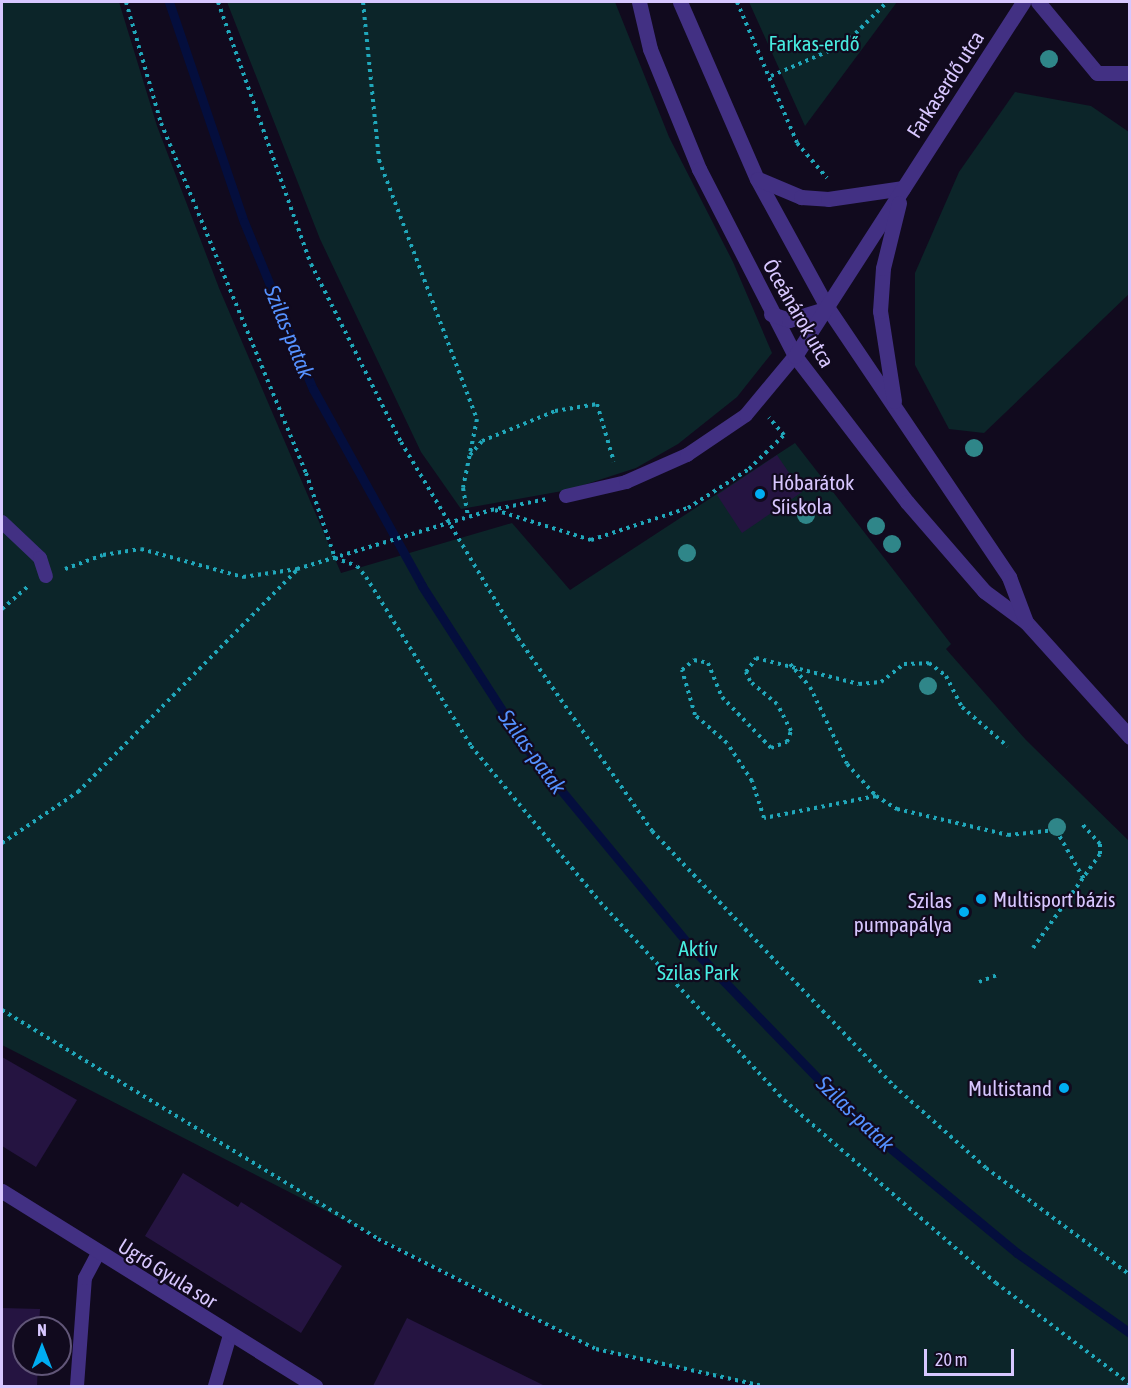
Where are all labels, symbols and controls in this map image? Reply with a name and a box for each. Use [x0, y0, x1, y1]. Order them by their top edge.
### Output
street label: Farkaserdő utca [901, 26, 989, 142]
park label: Farkas-erdő [768, 30, 860, 56]
street label: Óceánárok utca [758, 254, 840, 372]
water label: Szilas-patak [258, 282, 320, 382]
place label: Hóbarátok Síiskola [772, 469, 854, 519]
marker: Hóbarátok Síiskola [753, 487, 767, 501]
water label: Szilas-patak [493, 705, 571, 799]
place label: Multisport bázis [993, 886, 1115, 912]
place label: Szilas pumpapálya [854, 887, 952, 937]
marker: Multisport bázis [974, 892, 988, 906]
marker: Szilas pumpapálya [957, 905, 971, 919]
park label: Aktív Szilas Park [657, 935, 739, 985]
water label: Szilas-patak [811, 1071, 899, 1157]
place label: Multistand [968, 1075, 1052, 1101]
marker: Multistand [1057, 1081, 1071, 1095]
street label: Ugró Gyula sor [114, 1233, 222, 1313]
north arrow [12, 1316, 72, 1376]
text: N [37, 1321, 47, 1339]
scale bar [927, 1337, 1017, 1375]
text: 20 m [935, 1349, 967, 1370]

